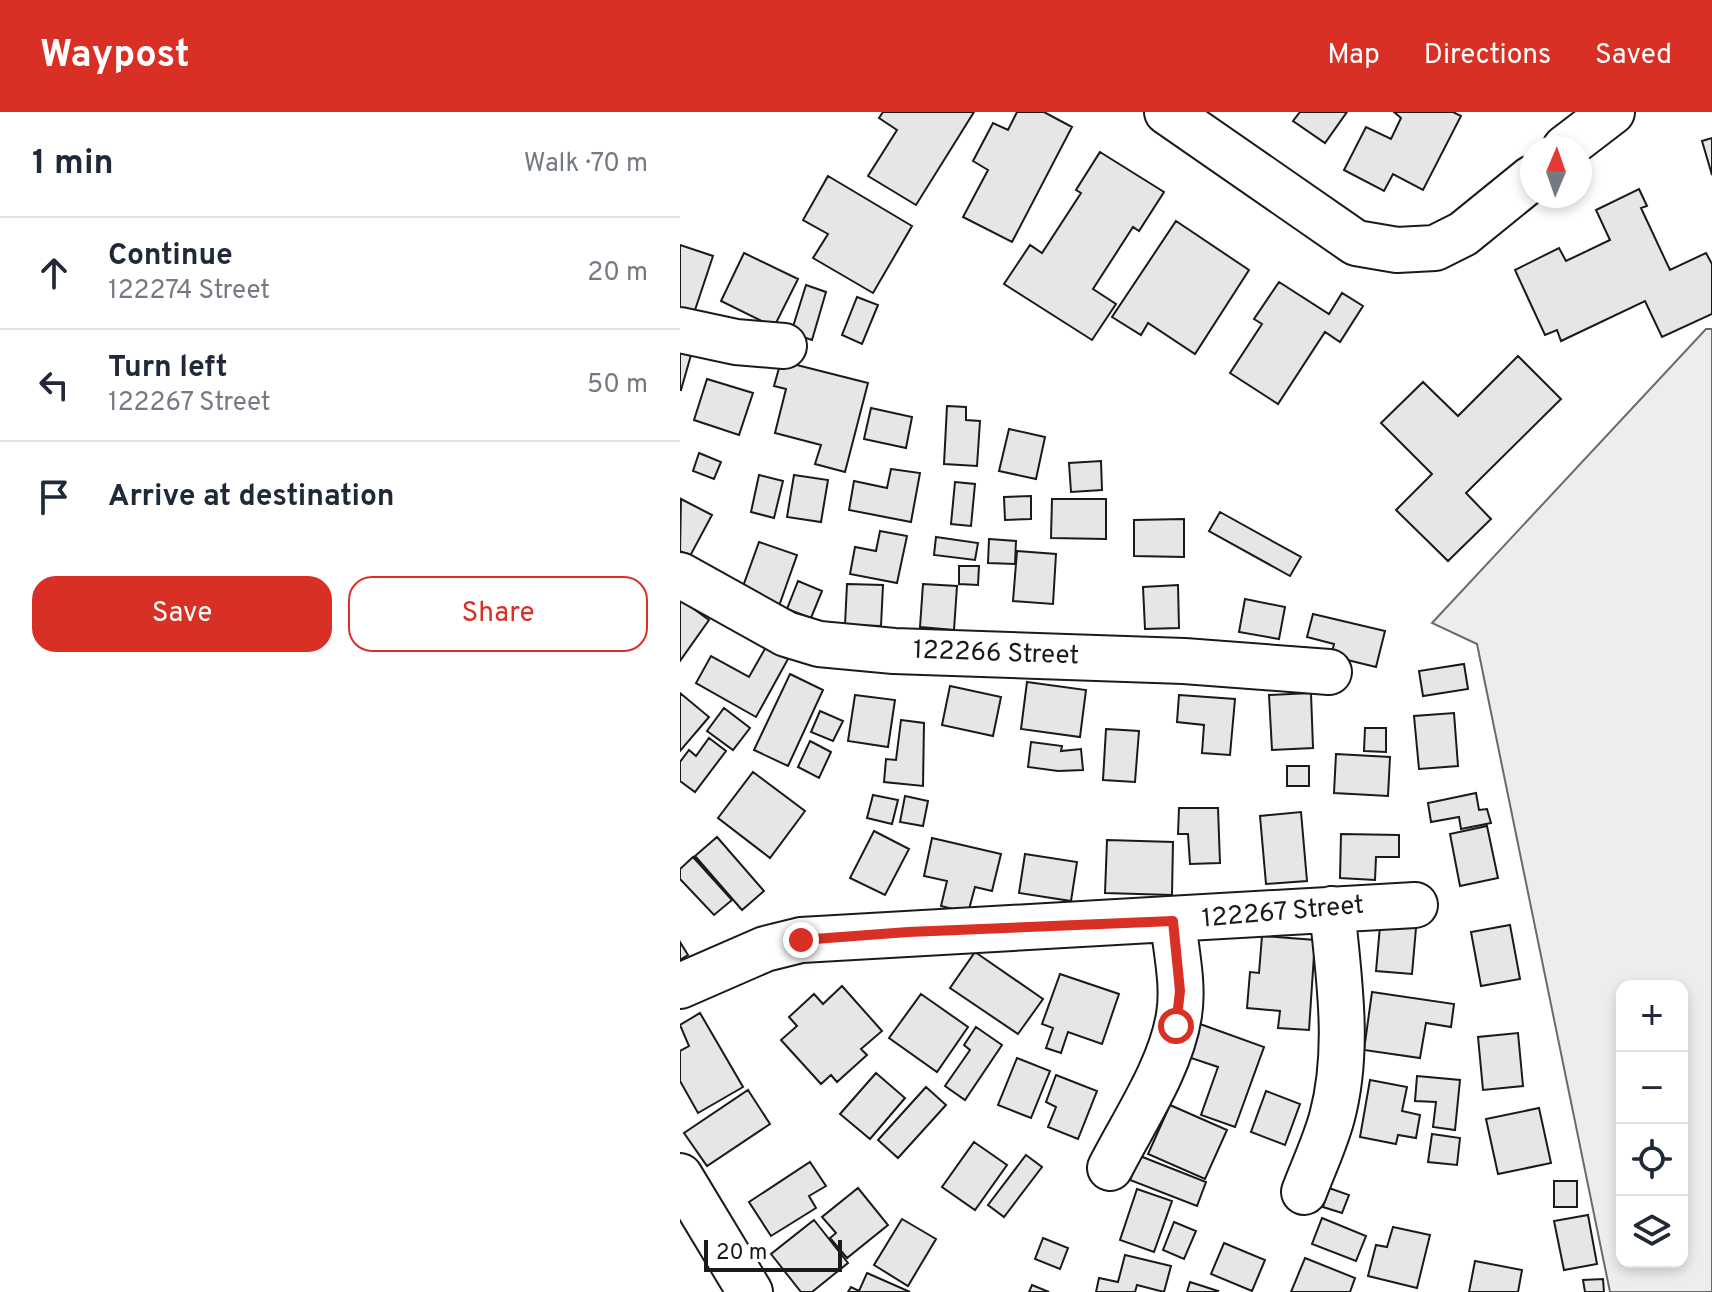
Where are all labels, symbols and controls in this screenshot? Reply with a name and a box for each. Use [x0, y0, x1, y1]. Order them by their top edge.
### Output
text: Waypost [40, 32, 190, 81]
text: Map [1327, 38, 1380, 74]
text: Directions [1424, 38, 1551, 74]
text: Saved [1595, 38, 1672, 74]
north arrow [1520, 136, 1592, 208]
text: 1 min [32, 143, 114, 186]
text: Walk · 70 m [524, 148, 648, 181]
text: Continue [108, 238, 233, 275]
icon: ahead [32, 251, 76, 295]
text: 20 m [587, 257, 648, 290]
text: 122274 Street [108, 275, 270, 308]
text: Turn left [108, 350, 228, 387]
icon: left [32, 363, 76, 407]
text: 50 m [587, 369, 648, 402]
text: 122267 Street [108, 387, 271, 420]
icon: arrive [32, 475, 76, 519]
text: Arrive at destination [108, 479, 394, 516]
button: Save [32, 576, 332, 652]
button: Share [348, 576, 648, 652]
street label: 122266 Street [912, 635, 1080, 673]
street label: 122267 Street [1201, 889, 1365, 937]
route end [783, 922, 819, 958]
map controls [1616, 980, 1688, 1268]
button: + [1616, 980, 1688, 1052]
route start [1158, 1008, 1194, 1044]
button: − [1616, 1052, 1688, 1124]
button: locate [1616, 1124, 1688, 1196]
button: layers [1616, 1196, 1688, 1268]
scale bar [704, 1236, 842, 1272]
text: 20 m [716, 1240, 767, 1267]

